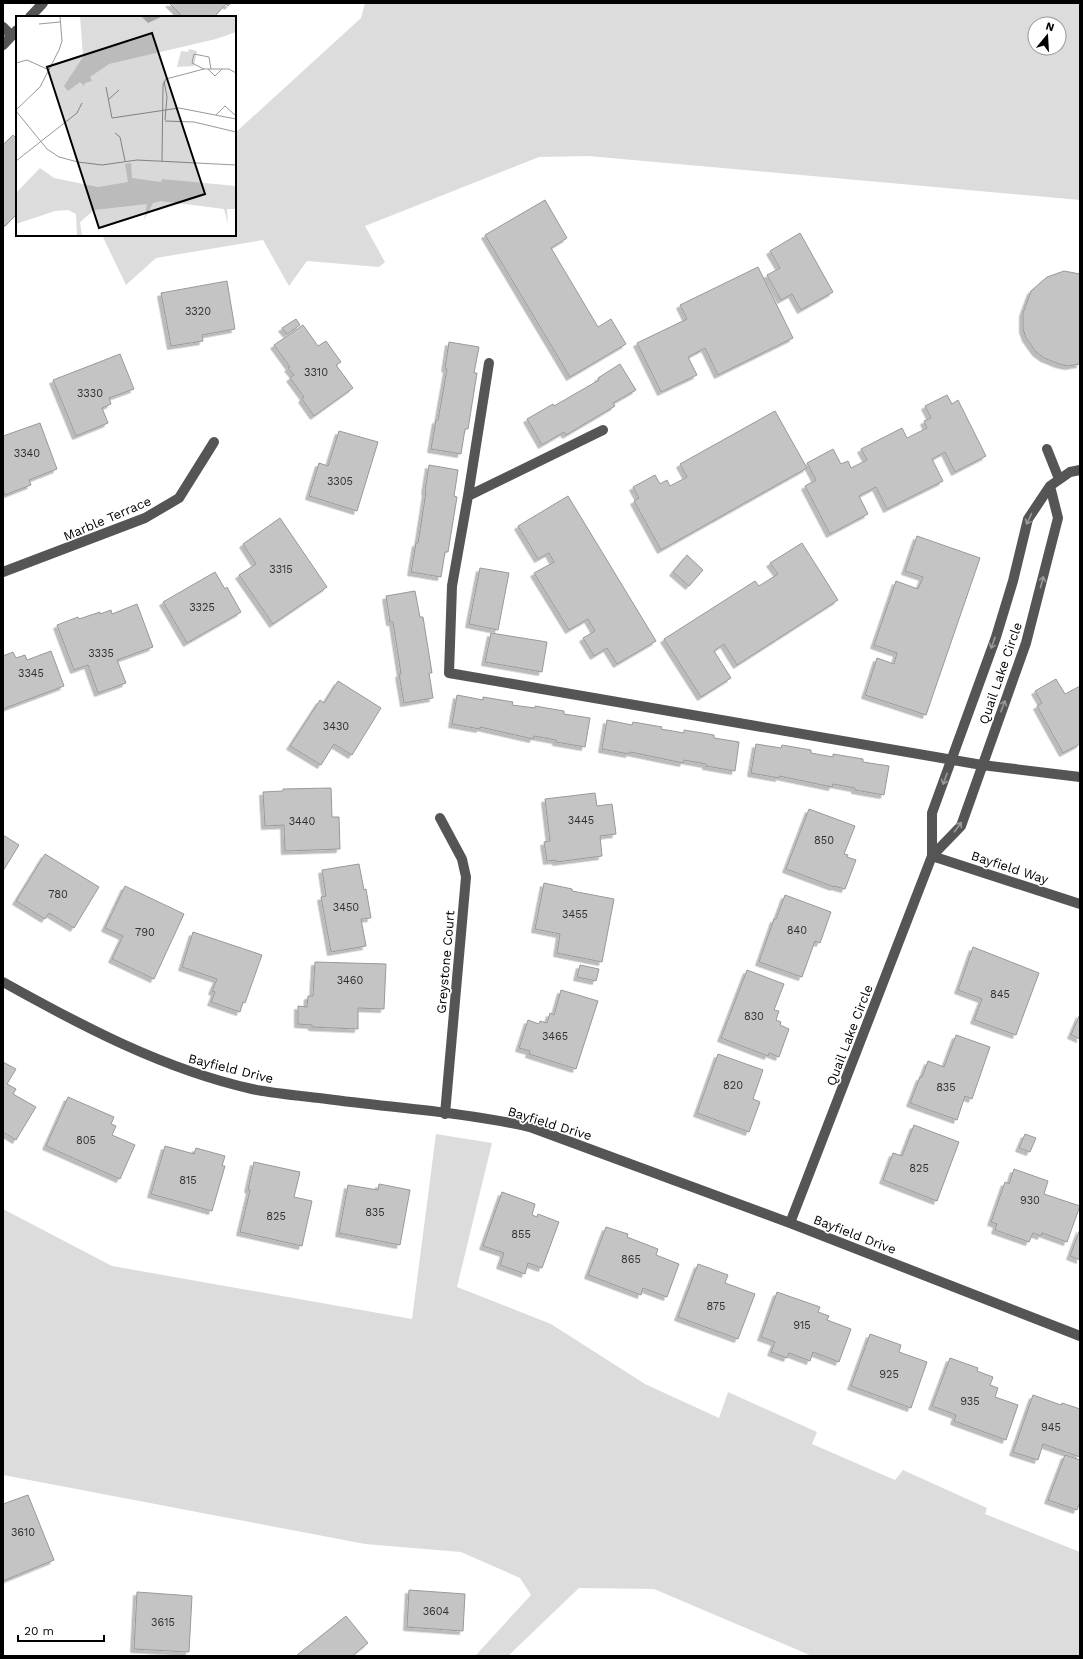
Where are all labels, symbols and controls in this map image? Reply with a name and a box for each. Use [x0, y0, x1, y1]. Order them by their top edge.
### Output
inset map [16, 16, 236, 236]
north arrow [1027, 16, 1067, 56]
text: N [1044, 20, 1056, 34]
house number: 3320 [185, 305, 211, 318]
house number: 3310 [304, 366, 328, 379]
house number: 3330 [77, 387, 103, 400]
house number: 3340 [14, 447, 40, 460]
house number: 3305 [327, 475, 353, 488]
street label: Marble Terrace [61, 493, 153, 544]
one-way arrow [1025, 513, 1032, 525]
house number: 3315 [269, 563, 293, 576]
one-way arrow [1038, 576, 1046, 589]
house number: 3325 [189, 601, 215, 614]
street label: Quail Lake Circle [976, 620, 1025, 726]
one-way arrow [989, 637, 997, 649]
house number: 3335 [88, 647, 114, 660]
house number: 3345 [18, 667, 44, 680]
one-way arrow [1000, 700, 1008, 712]
house number: 3430 [323, 720, 349, 733]
one-way arrow [940, 773, 948, 785]
house number: 3445 [568, 814, 594, 827]
house number: 3440 [289, 815, 316, 828]
one-way arrow [954, 822, 962, 833]
house number: 850 [814, 834, 834, 847]
street label: Bayfield Way [969, 848, 1051, 887]
house number: 780 [48, 888, 68, 901]
house number: 3450 [333, 901, 359, 914]
house number: 3455 [562, 908, 588, 921]
street label: Greystone Court [434, 909, 458, 1014]
house number: 840 [787, 924, 807, 937]
house number: 790 [135, 926, 155, 939]
house number: 3460 [337, 974, 363, 987]
street label: Quail Lake Circle [823, 983, 876, 1088]
house number: 845 [990, 988, 1010, 1001]
house number: 830 [744, 1010, 764, 1023]
house number: 3465 [542, 1030, 568, 1043]
street label: Bayfield Drive [187, 1051, 275, 1086]
house number: 820 [723, 1079, 743, 1092]
house number: 835 [936, 1081, 956, 1094]
street label: Bayfield Drive [506, 1104, 594, 1143]
house number: 805 [76, 1134, 96, 1147]
house number: 825 [909, 1162, 929, 1175]
house number: 815 [179, 1174, 197, 1187]
house number: 930 [1020, 1194, 1040, 1207]
house number: 835 [365, 1206, 385, 1219]
house number: 825 [266, 1210, 286, 1223]
street label: Bayfield Drive [811, 1212, 898, 1257]
house number: 855 [511, 1228, 531, 1241]
house number: 865 [621, 1253, 641, 1266]
house number: 875 [707, 1300, 725, 1313]
house number: 915 [793, 1319, 811, 1332]
house number: 925 [879, 1368, 899, 1381]
house number: 935 [960, 1395, 980, 1408]
house number: 945 [1041, 1421, 1061, 1434]
house number: 3610 [11, 1526, 35, 1539]
house number: 3604 [423, 1605, 450, 1618]
house number: 3615 [151, 1616, 175, 1629]
scale bar [18, 1617, 104, 1643]
text: 20 m [24, 1624, 54, 1638]

